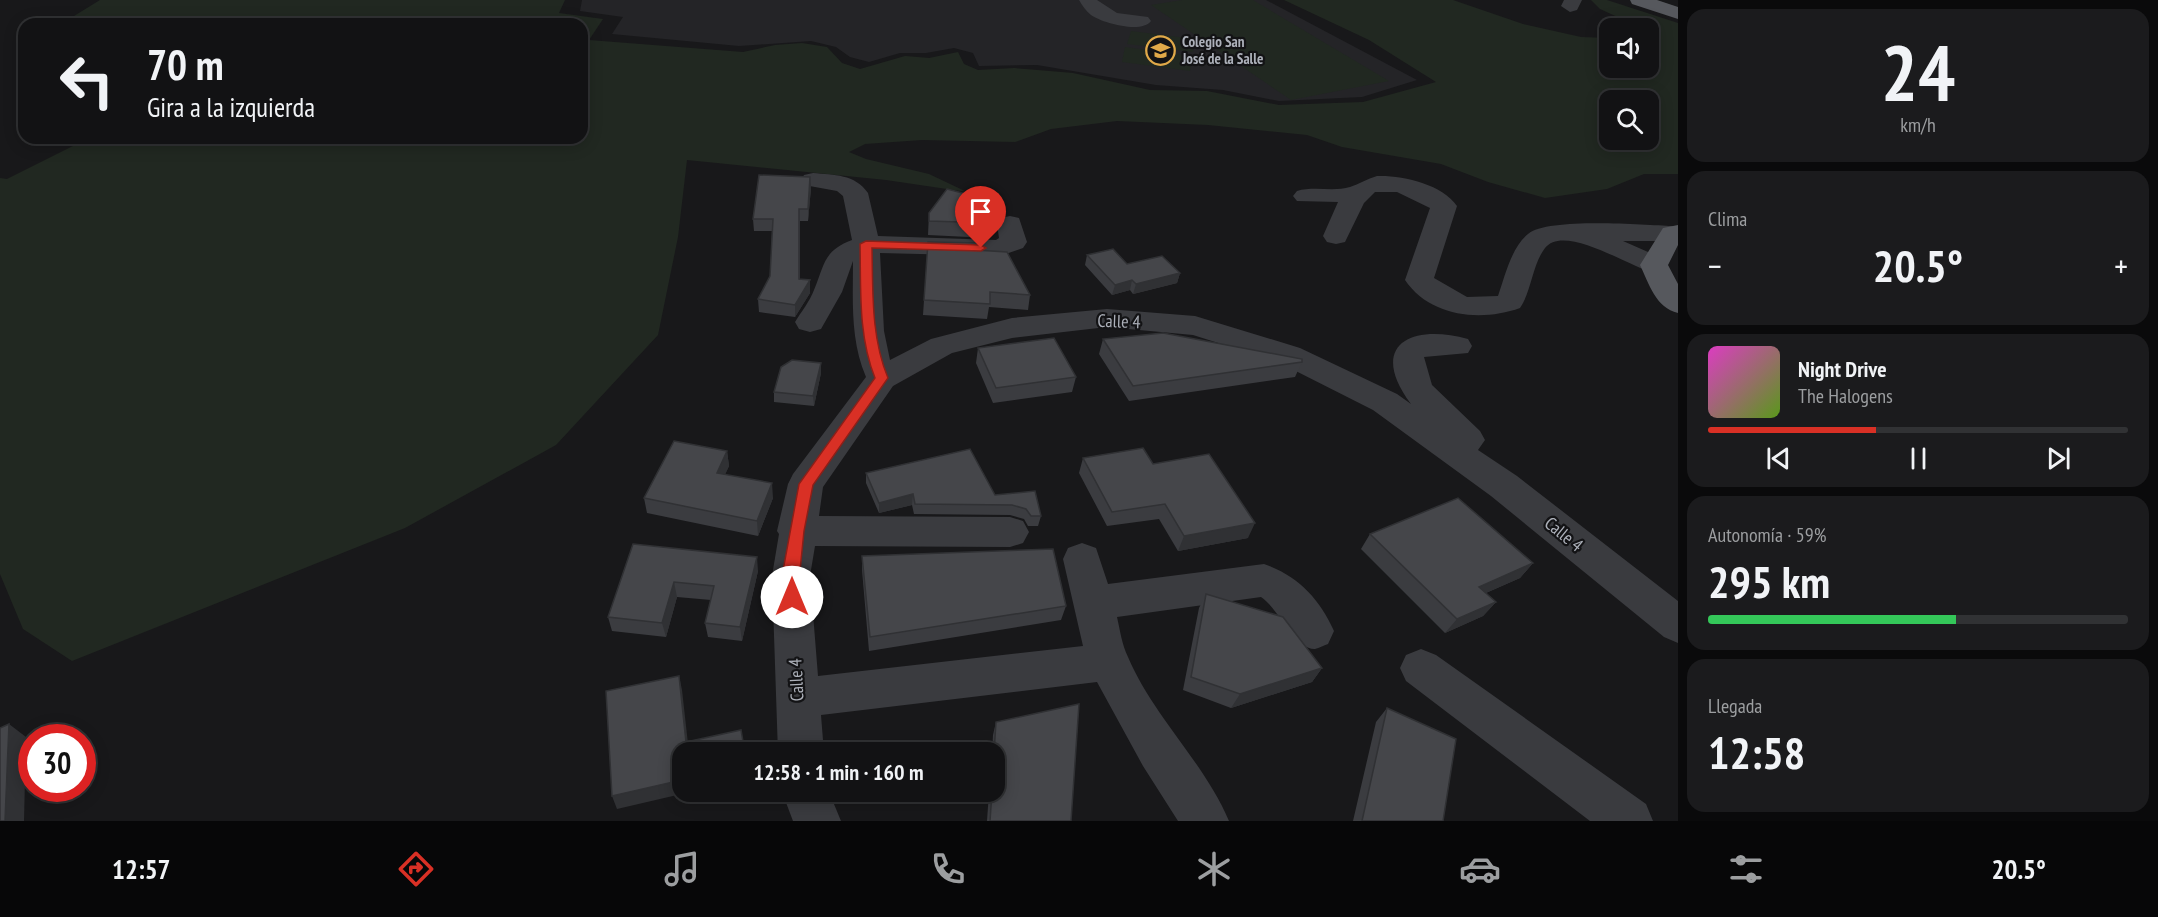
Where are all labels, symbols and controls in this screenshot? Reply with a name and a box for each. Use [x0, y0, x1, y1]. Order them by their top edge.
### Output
map controls [1599, 18, 1659, 150]
button: sound [1599, 18, 1659, 78]
text: 24 [1881, 22, 1955, 123]
place label: Colegio San José de la Salle [1181, 32, 1263, 68]
school or university icon: Colegio San José de la Salle [1145, 34, 1177, 66]
text: 70 m [147, 37, 224, 92]
icon: left [48, 42, 126, 120]
text: Gira a la izquierda [147, 90, 315, 124]
button: search [1599, 90, 1659, 150]
text: km/h [1900, 112, 1936, 138]
pin [955, 186, 1006, 248]
icon: arrive [964, 195, 997, 228]
text: Clima [1708, 206, 1747, 232]
text: 20.5° [1873, 236, 1963, 294]
text: − [1708, 244, 1722, 287]
text: + [2114, 244, 2128, 287]
street label: Calle 4 [1097, 309, 1141, 333]
text: Night Drive [1798, 355, 1887, 383]
text: The Halogens [1798, 383, 1893, 409]
icon: previous [1762, 442, 1795, 475]
icon: pause [1902, 442, 1935, 475]
icon: next [2042, 442, 2075, 475]
street label: Calle 4 [1540, 512, 1588, 556]
text: Autonomía · 59% [1708, 522, 1826, 548]
text: 295 km [1708, 552, 1830, 610]
position arrow [760, 565, 824, 629]
street label: Calle 4 [783, 658, 809, 702]
text: Llegada [1708, 693, 1762, 719]
text: 12:58 [1708, 723, 1805, 781]
speed limit sign: 30 [18, 724, 96, 802]
text: 12:58 · 1 min · 160 m [753, 758, 924, 786]
icon: directions [395, 848, 437, 890]
icon: music [661, 848, 703, 890]
icon: phone [927, 848, 969, 890]
icon: climate [1193, 848, 1235, 890]
icon: car [1459, 848, 1501, 890]
icon: filters [1725, 848, 1767, 890]
text: 12:57 [112, 852, 170, 886]
text: 20.5° [1992, 852, 2046, 886]

